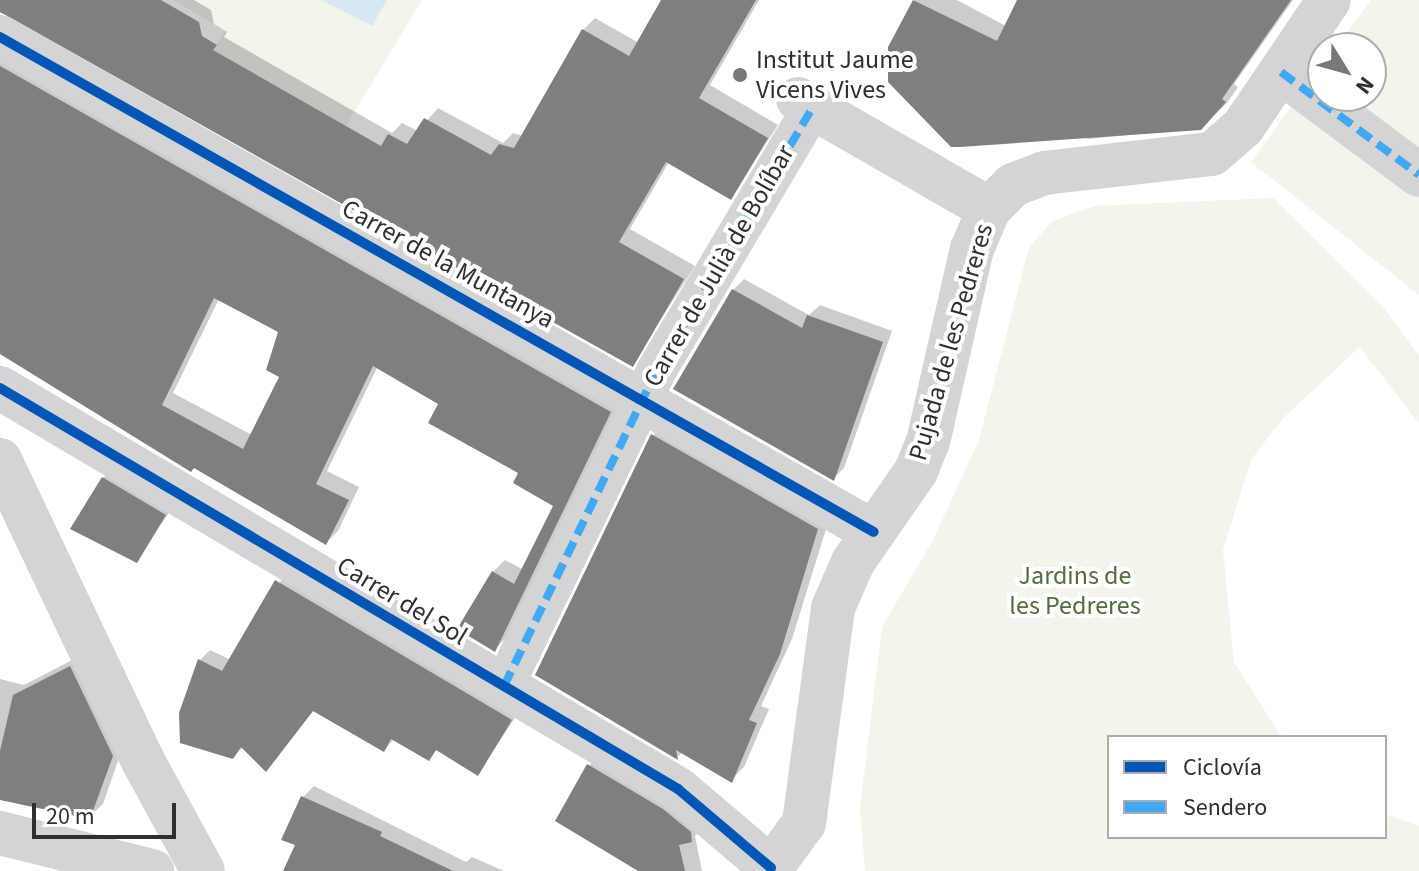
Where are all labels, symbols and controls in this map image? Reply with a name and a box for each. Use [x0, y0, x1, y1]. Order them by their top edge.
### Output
north arrow [1307, 32, 1387, 112]
place label: Institut Jaume Vicens Vives [756, 44, 914, 106]
marker: Institut Jaume Vicens Vives [731, 66, 749, 84]
text: N [1347, 70, 1382, 101]
street label: Carrer de Julià de Bolíbar [637, 139, 801, 393]
street label: Carrer de la Muntanya [336, 193, 560, 335]
street label: Pujada de les Pedreres [902, 220, 1000, 464]
street label: Carrer del Sol [331, 550, 473, 652]
park label: Jardins de les Pedreres [1009, 560, 1141, 622]
legend [1107, 735, 1387, 839]
text: Ciclovía [1183, 750, 1262, 785]
scale bar [36, 787, 180, 837]
text: Sendero [1183, 790, 1267, 825]
text: 20 m [46, 799, 95, 834]

